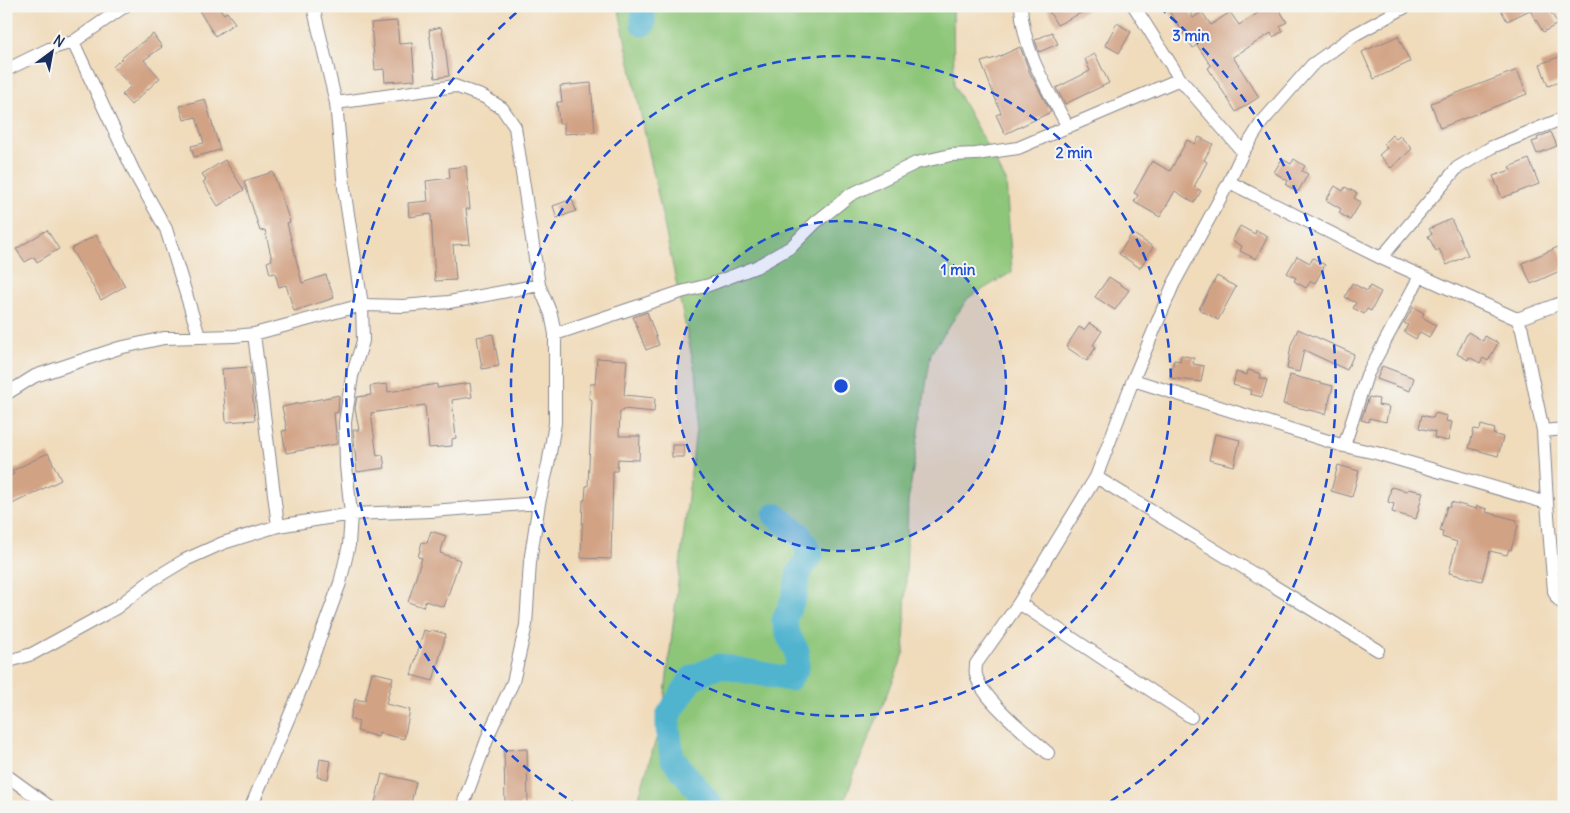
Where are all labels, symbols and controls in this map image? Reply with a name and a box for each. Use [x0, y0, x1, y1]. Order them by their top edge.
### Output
text: 3 min [1172, 26, 1210, 45]
north arrow [28, 28, 78, 78]
text: N [50, 31, 68, 51]
text: 2 min [1056, 143, 1093, 162]
text: 1 min [941, 260, 976, 279]
centre of rings [832, 377, 850, 395]

